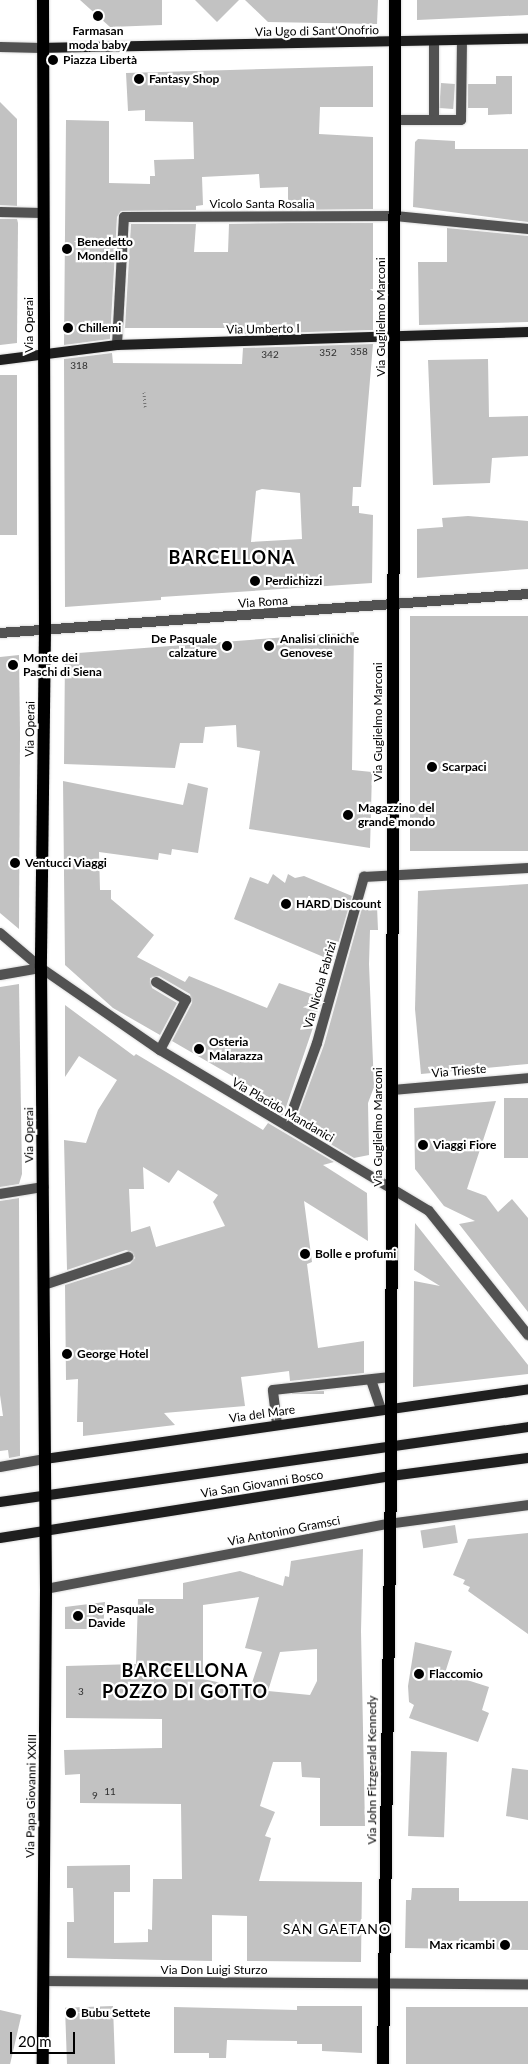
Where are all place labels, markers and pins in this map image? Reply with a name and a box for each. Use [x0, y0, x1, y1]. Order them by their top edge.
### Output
marker: Farmasan moda baby [92, 10, 104, 22]
place label: Farmasan moda baby [69, 24, 127, 52]
place label: Piazza Libertà [63, 53, 137, 67]
marker: Piazza Libertà [47, 54, 59, 66]
place label: Fantasy Shop [149, 72, 220, 86]
marker: Fantasy Shop [133, 73, 145, 85]
place label: Benedetto Mondello [77, 235, 133, 263]
marker: Benedetto Mondello [61, 243, 73, 255]
place label: Chillemi [78, 321, 121, 335]
marker: Chillemi [62, 322, 74, 334]
place label: Perdichizzi [265, 574, 322, 588]
marker: Perdichizzi [249, 575, 261, 587]
place label: De Pasquale calzature [151, 632, 217, 660]
place label: Analisi cliniche Genovese [280, 632, 359, 660]
marker: Analisi cliniche Genovese [262, 639, 276, 653]
marker: De Pasquale calzature [221, 640, 233, 652]
place label: Monte dei Paschi di Siena [23, 651, 102, 679]
marker: Monte dei Paschi di Siena [7, 659, 19, 671]
place label: Scarpaci [442, 760, 487, 774]
marker: Scarpaci [426, 761, 438, 773]
place label: Magazzino del grande mondo [358, 801, 435, 829]
marker: Magazzino del grande mondo [342, 809, 354, 821]
place label: Ventucci Viaggi [25, 856, 107, 870]
marker: Ventucci Viaggi [9, 857, 21, 869]
place label: HARD Discount [296, 897, 381, 911]
marker: HARD Discount [280, 898, 292, 910]
place label: Osteria Malarazza [209, 1035, 263, 1063]
marker: Osteria Malarazza [193, 1043, 205, 1055]
place label: Viaggi Fiore [433, 1138, 497, 1152]
marker: Viaggi Fiore [417, 1139, 429, 1151]
place label: Bolle e profumi [315, 1247, 396, 1261]
marker: Bolle e profumi [299, 1248, 311, 1260]
place label: George Hotel [77, 1347, 149, 1361]
marker: George Hotel [61, 1348, 73, 1360]
place label: De Pasquale Davide [88, 1602, 154, 1630]
marker: De Pasquale Davide [72, 1610, 84, 1622]
place label: Flaccomio [429, 1667, 483, 1681]
marker: Flaccomio [413, 1668, 425, 1680]
place label: Max ricambi [429, 1938, 495, 1952]
marker: Max ricambi [499, 1939, 511, 1951]
place label: Bubu Settete [81, 2006, 151, 2020]
marker: Bubu Settete [65, 2007, 77, 2019]

